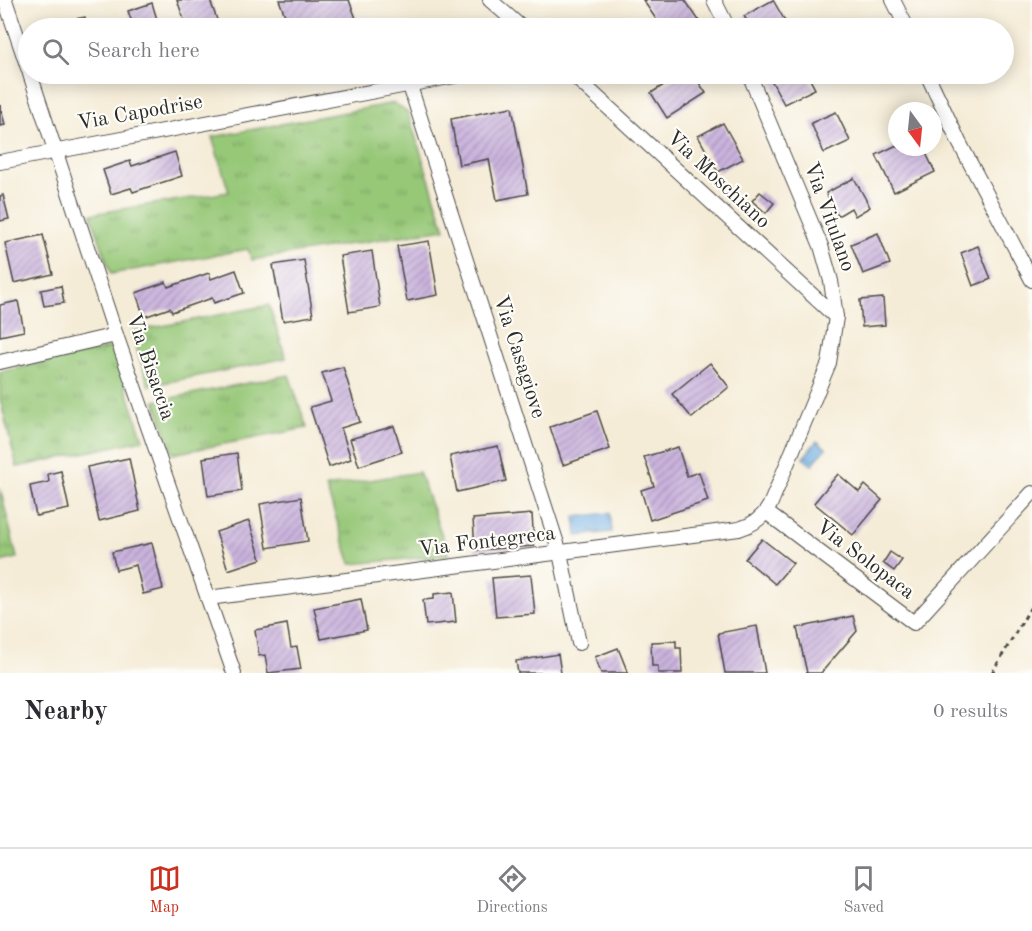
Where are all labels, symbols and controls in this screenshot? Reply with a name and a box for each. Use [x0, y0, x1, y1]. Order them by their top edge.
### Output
search box [18, 18, 1014, 84]
icon: search [39, 35, 72, 68]
text: Search here [87, 40, 200, 62]
street label: Via Capodrise [76, 92, 204, 134]
north arrow [888, 102, 942, 156]
street label: Via Moschiano [662, 127, 774, 233]
street label: Via Vitulano [800, 160, 858, 274]
street label: Via Casagiove [489, 293, 549, 421]
street label: Via Bisaccia [122, 311, 178, 423]
street label: Via Solopaca [812, 516, 918, 604]
street label: Via Fontegreca [417, 523, 557, 561]
text: Nearby [24, 699, 108, 725]
text: 0 results [933, 702, 1008, 722]
tab: Map [148, 862, 181, 918]
tab: Directions [477, 862, 548, 918]
tab: Saved [843, 862, 884, 918]

